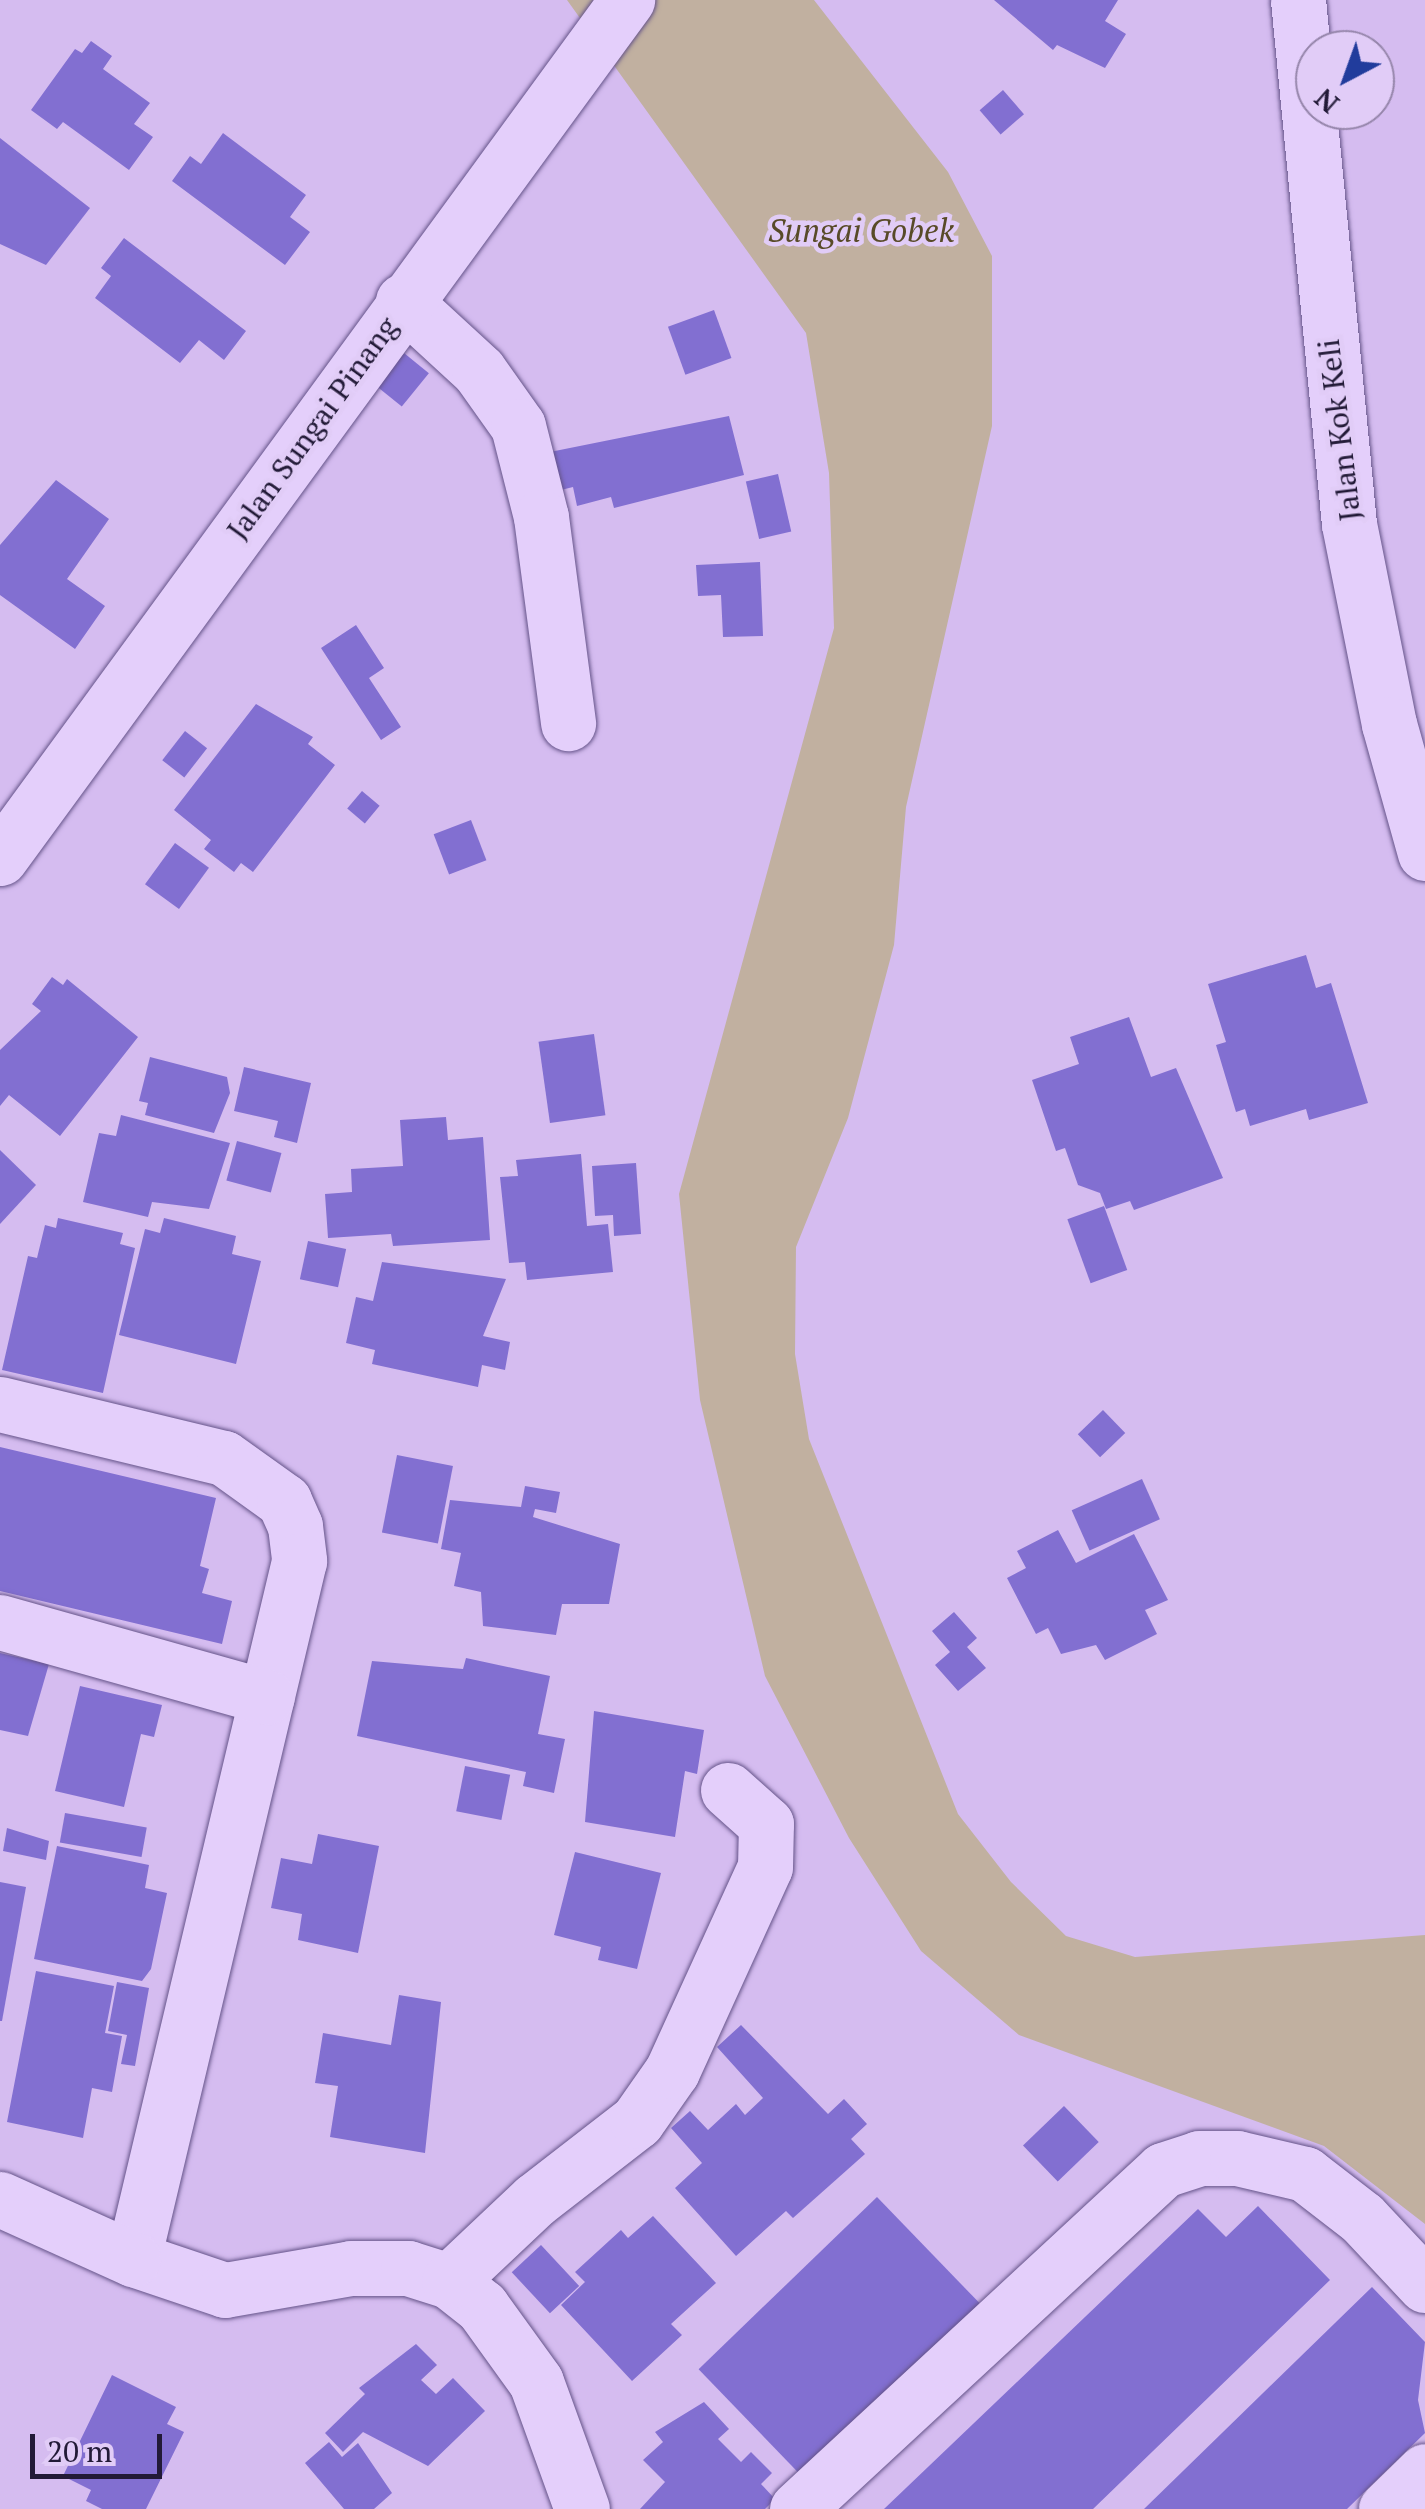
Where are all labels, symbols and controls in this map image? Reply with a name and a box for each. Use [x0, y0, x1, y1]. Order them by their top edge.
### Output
north arrow [1295, 30, 1395, 130]
text: N [1306, 81, 1346, 122]
water label: Sungai Gobek [768, 211, 954, 249]
street label: Jalan Sungai Pinang [219, 310, 405, 546]
street label: Jalan Kok Keli [1310, 337, 1368, 523]
scale bar [35, 2414, 168, 2476]
text: 20 m [47, 2431, 112, 2471]

